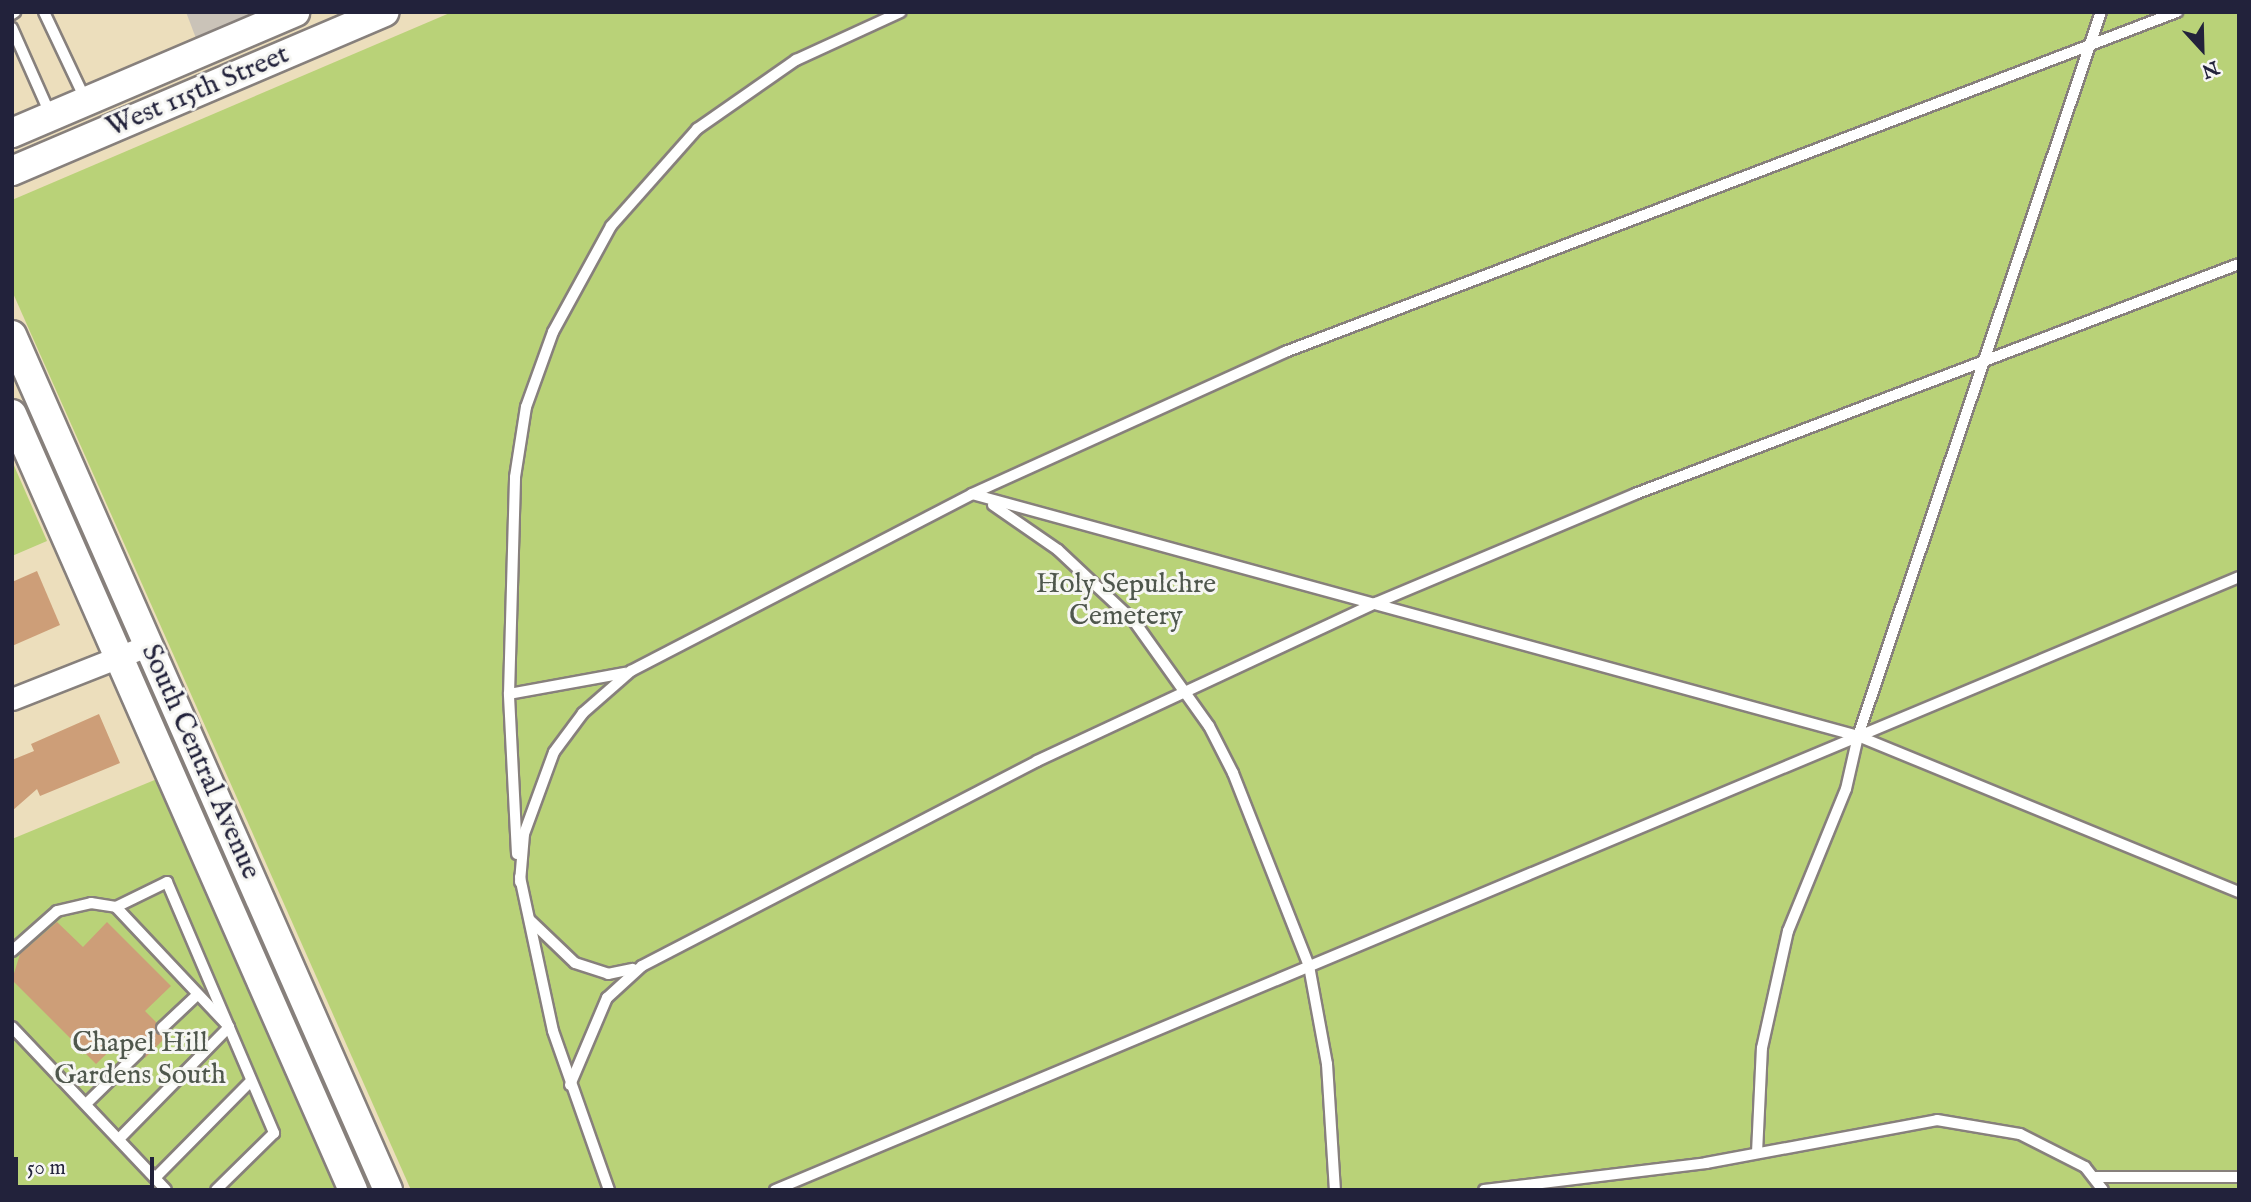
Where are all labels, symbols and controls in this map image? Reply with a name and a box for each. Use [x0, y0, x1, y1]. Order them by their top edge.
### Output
north arrow [2167, 14, 2237, 84]
street label: West 115th Street [102, 38, 294, 146]
text: N [2198, 54, 2222, 83]
park label: Holy Sepulchre Cemetery [1036, 568, 1216, 634]
street label: South Central Avenue [133, 639, 267, 885]
park label: Chapel Hill Gardens South [54, 1027, 226, 1093]
scale bar [18, 1142, 158, 1186]
text: 50 m [27, 1155, 66, 1182]

